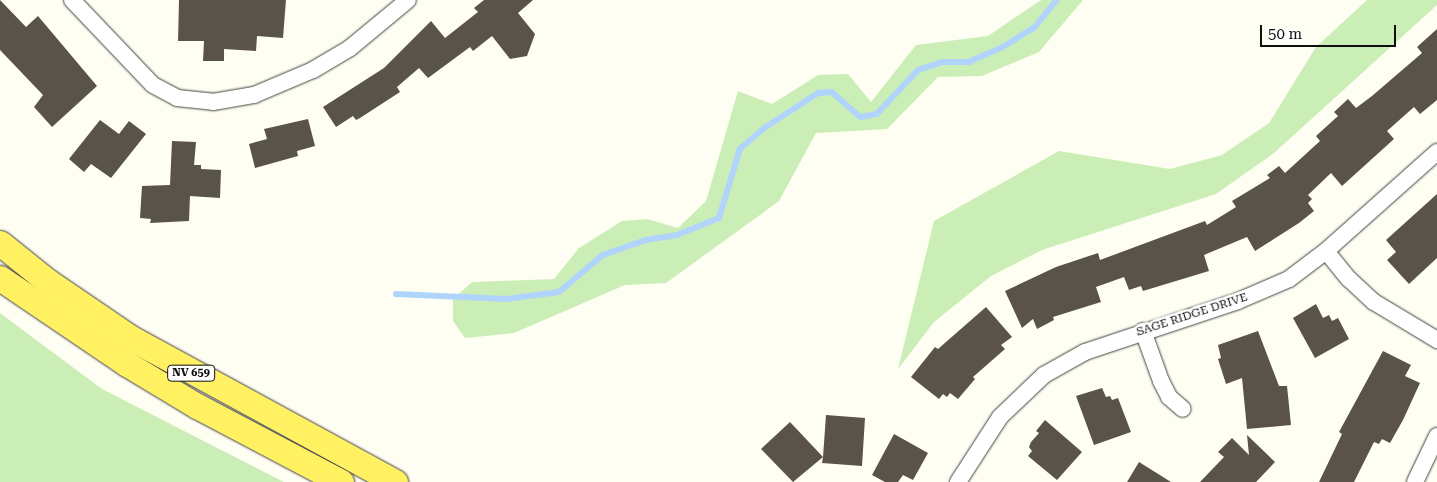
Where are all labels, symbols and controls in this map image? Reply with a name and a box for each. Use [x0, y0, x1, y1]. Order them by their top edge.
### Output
scale bar [1262, 15, 1398, 47]
text: 50 m [1268, 25, 1302, 43]
street label: SAGE RIDGE DRIVE [1135, 290, 1249, 340]
road number: NV 659 [166, 364, 216, 382]

